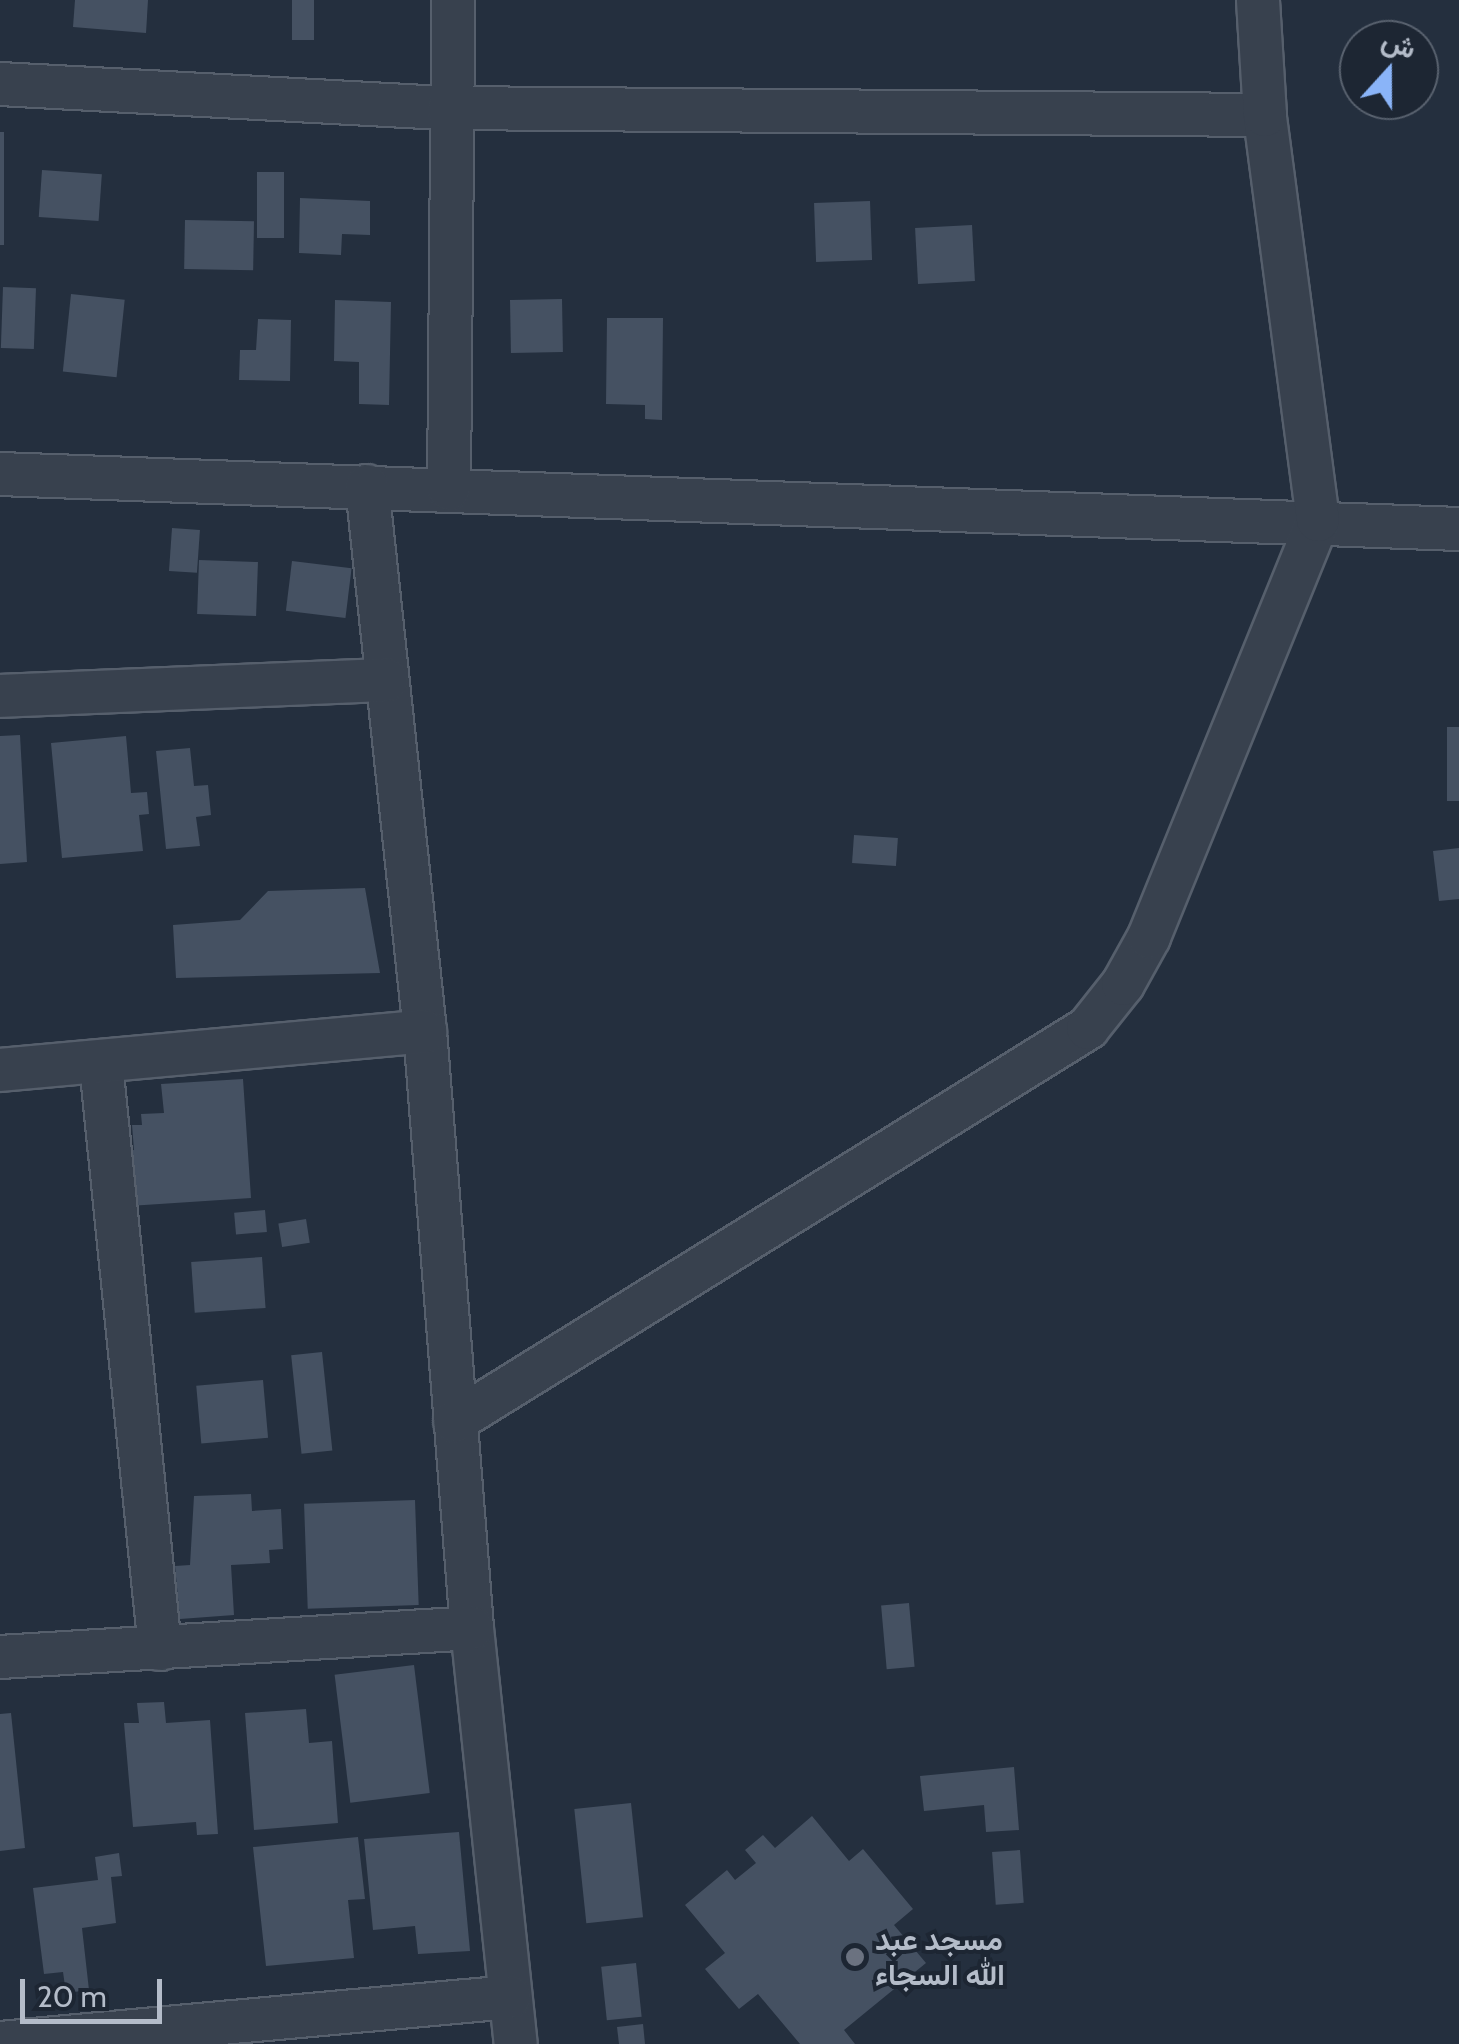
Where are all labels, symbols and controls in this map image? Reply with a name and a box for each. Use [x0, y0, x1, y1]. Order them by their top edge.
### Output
north arrow [1339, 20, 1439, 120]
text: ش [1377, 22, 1421, 66]
place label: مسجد عبد الله السجاء [875, 1922, 1005, 1992]
marker: مسجد عبد الله السجاء [844, 1946, 866, 1968]
scale bar [25, 1959, 168, 2021]
text: 20 m [37, 1978, 107, 2015]

